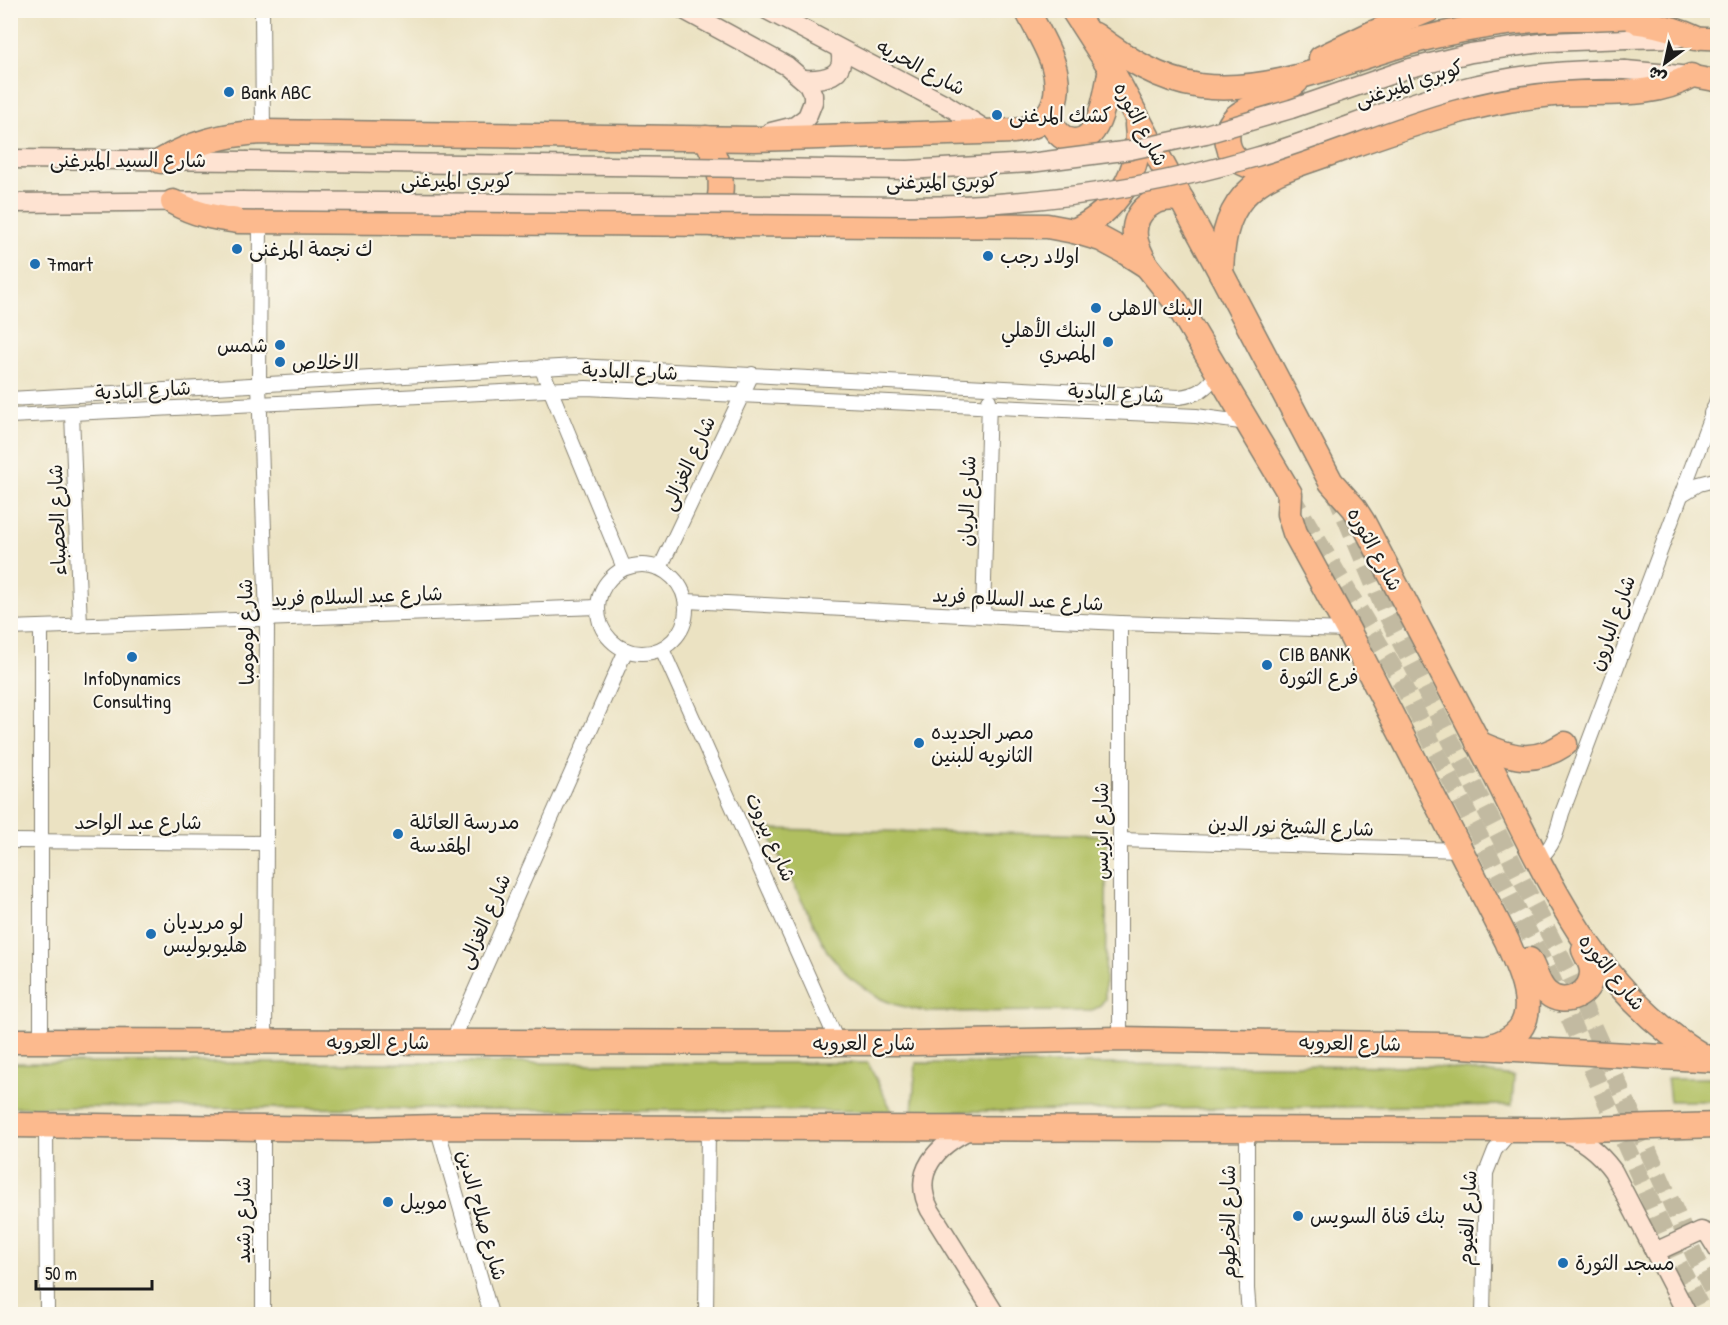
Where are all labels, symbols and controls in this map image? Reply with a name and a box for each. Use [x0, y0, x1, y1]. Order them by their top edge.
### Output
street label: شارع الحريه [872, 32, 970, 102]
north arrow [1635, 33, 1695, 93]
street label: كوبري الميرغنى [1351, 52, 1467, 115]
text: ش [1643, 62, 1670, 90]
street label: شارع الثوره [1107, 77, 1175, 171]
place label: Bank ABC [241, 78, 312, 105]
marker: Bank ABC [222, 85, 236, 99]
place label: كشك المرغنى [1009, 101, 1112, 128]
marker: كشك المرغنى [990, 108, 1004, 122]
street label: شارع السيد الميرغنى [50, 146, 206, 174]
street label: كوبري الميرغنى [401, 166, 513, 195]
street label: كوبري الميرغنى [886, 166, 999, 197]
place label: ك نجمة المرغنى [249, 235, 373, 262]
marker: ك نجمة المرغنى [230, 242, 244, 256]
place label: اولاد رجب [1000, 242, 1080, 269]
marker: اولاد رجب [981, 249, 995, 263]
place label: 7mart [47, 250, 94, 277]
marker: 7mart [28, 257, 42, 271]
place label: البنك الاهلى [1108, 294, 1203, 321]
marker: البنك الاهلى [1089, 301, 1103, 315]
place label: البنك الأهلي المصري [1001, 316, 1096, 368]
place label: شمس [217, 331, 268, 358]
marker: البنك الأهلي المصري [1101, 335, 1115, 349]
marker: شمس [273, 338, 287, 352]
place label: الاخلاص [292, 348, 359, 375]
marker: الاخلاص [273, 355, 287, 369]
street label: شارع البادية [582, 355, 678, 387]
street label: شارع البادية [94, 374, 192, 406]
street label: شارع البادية [1067, 377, 1165, 409]
street label: شارع الغزالى [654, 411, 722, 515]
street label: شارع الريان [951, 455, 983, 547]
street label: شارع الحصباء [41, 464, 73, 576]
street label: شارع الثوره [1341, 502, 1409, 596]
street label: شارع البارون [1582, 571, 1642, 675]
street label: شارع لومومبا [231, 578, 261, 686]
street label: شارع عبد السلام فريد [271, 579, 443, 614]
street label: شارع عبد السلام فريد [932, 581, 1104, 618]
place label: CIB BANK فرع الثورة [1279, 640, 1359, 691]
marker: InfoDynamics Consulting [125, 650, 139, 664]
marker: CIB BANK فرع الثورة [1260, 658, 1274, 672]
place label: InfoDynamics Consulting [83, 664, 181, 714]
place label: مصر الجديده الثانويه للبنين [931, 718, 1034, 769]
marker: مصر الجديده الثانويه للبنين [912, 736, 926, 750]
street label: شارع ايزيس [1087, 782, 1115, 880]
street label: شارع بيروت [739, 788, 803, 886]
street label: شارع عبد الواحد [74, 808, 202, 836]
place label: مدرسة العائلة المقدسة [410, 808, 520, 858]
street label: شارع الشيخ نور الدين [1208, 809, 1374, 843]
marker: مدرسة العائلة المقدسة [391, 827, 405, 841]
street label: شارع الغزالى [451, 869, 517, 973]
place label: لو مريديان هليوبوليس [163, 908, 247, 959]
marker: لو مريديان هليوبوليس [144, 927, 158, 941]
street label: شارع الثوره [1572, 928, 1652, 1016]
street label: شارع العروبه [327, 1028, 429, 1056]
street label: شارع العروبه [1299, 1028, 1401, 1058]
street label: شارع العروبه [813, 1029, 915, 1057]
street label: شارع صلاح الدين [450, 1146, 514, 1284]
street label: شارع الخرطوم [1214, 1165, 1244, 1279]
street label: شارع الفيوم [1451, 1169, 1485, 1267]
street label: شارع رشيد [229, 1176, 257, 1264]
place label: موبيل [400, 1188, 447, 1215]
marker: موبيل [381, 1195, 395, 1209]
place label: بنك قناة السويس [1310, 1202, 1445, 1229]
marker: بنك قناة السويس [1291, 1209, 1305, 1223]
place label: مسجد الثورة [1575, 1249, 1675, 1276]
scale bar [36, 1253, 152, 1291]
marker: مسجد الثورة [1556, 1256, 1570, 1270]
text: 50 m [45, 1261, 77, 1286]

